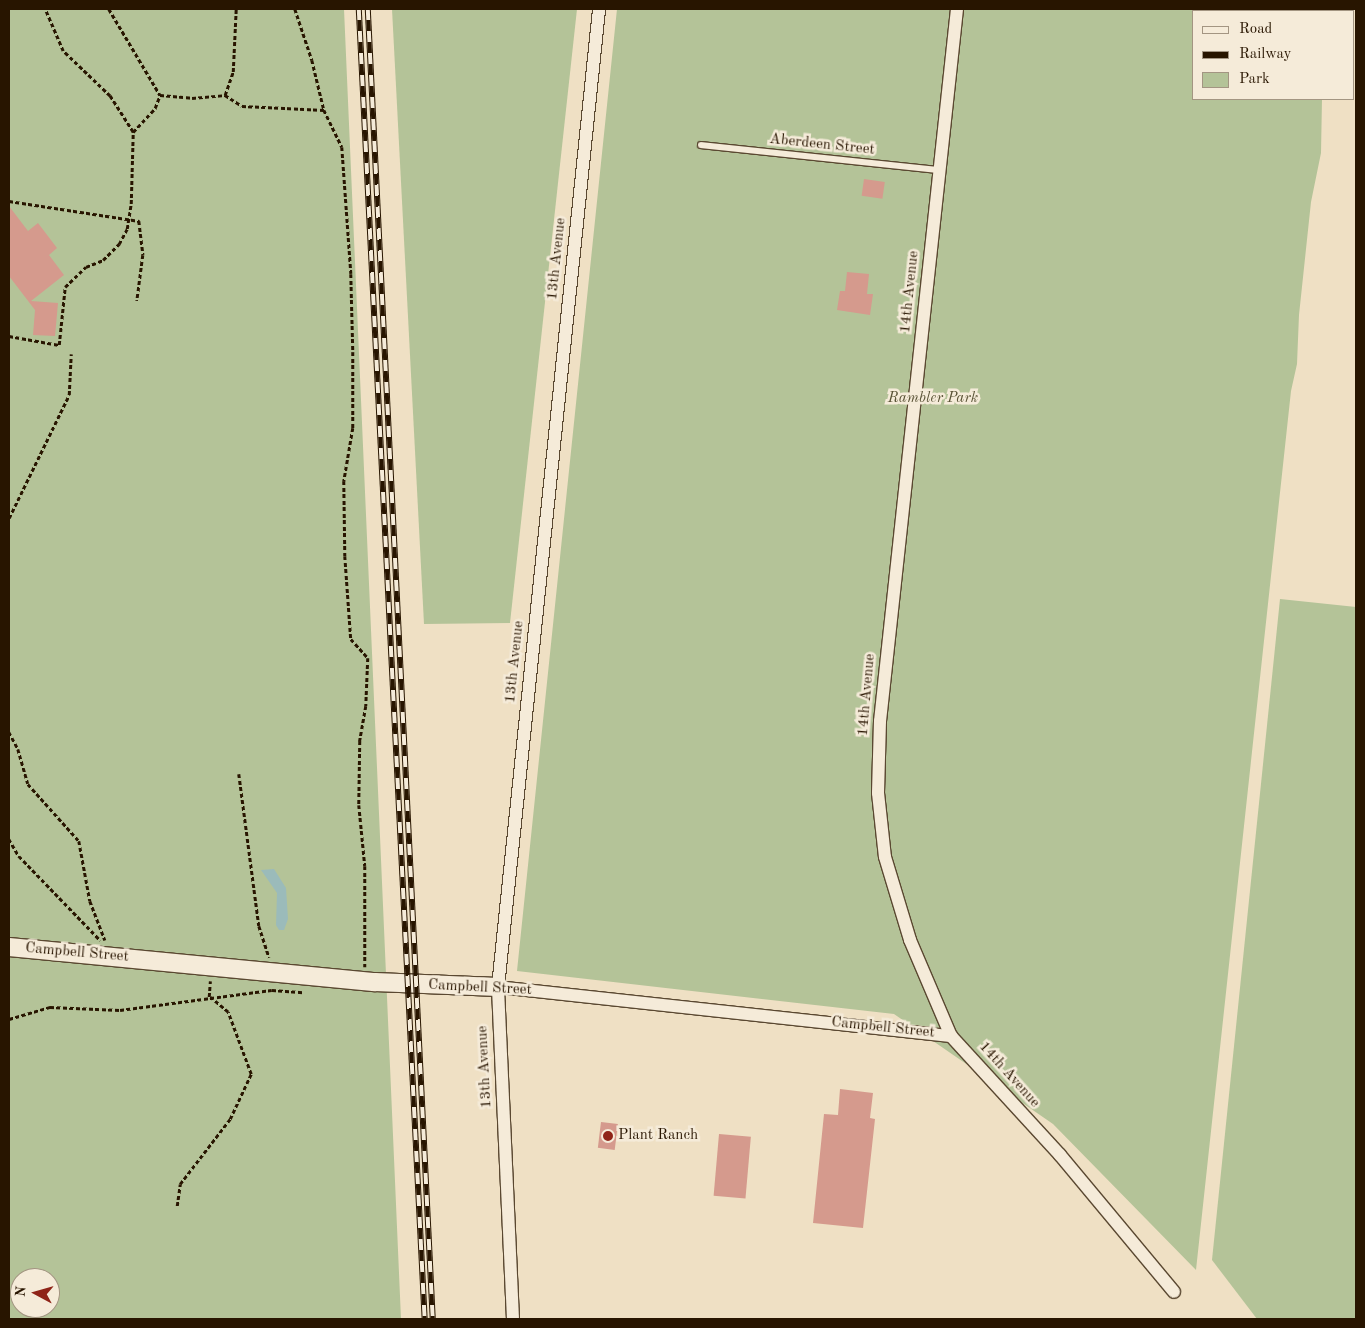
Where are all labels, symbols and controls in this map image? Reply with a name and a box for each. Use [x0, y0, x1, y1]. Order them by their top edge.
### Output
legend [1192, 10, 1355, 100]
text: Road [1239, 22, 1272, 37]
text: Railway [1239, 47, 1292, 62]
text: Park [1239, 72, 1270, 87]
street label: Aberdeen Street [768, 131, 876, 159]
street label: 13th Avenue [544, 217, 570, 301]
street label: 14th Avenue [897, 250, 923, 334]
park label: Rambler Park [888, 390, 978, 408]
street label: 13th Avenue [502, 620, 528, 704]
street label: 14th Avenue [854, 653, 880, 737]
street label: Campbell Street [25, 940, 129, 966]
street label: Campbell Street [428, 976, 532, 1000]
street label: Campbell Street [830, 1014, 936, 1042]
street label: 13th Avenue [474, 1025, 496, 1109]
street label: 14th Avenue [975, 1038, 1043, 1112]
place label: Plant Ranch [618, 1127, 698, 1145]
marker: Plant Ranch [602, 1130, 614, 1142]
north arrow [10, 1268, 60, 1318]
text: N [14, 1285, 29, 1298]

